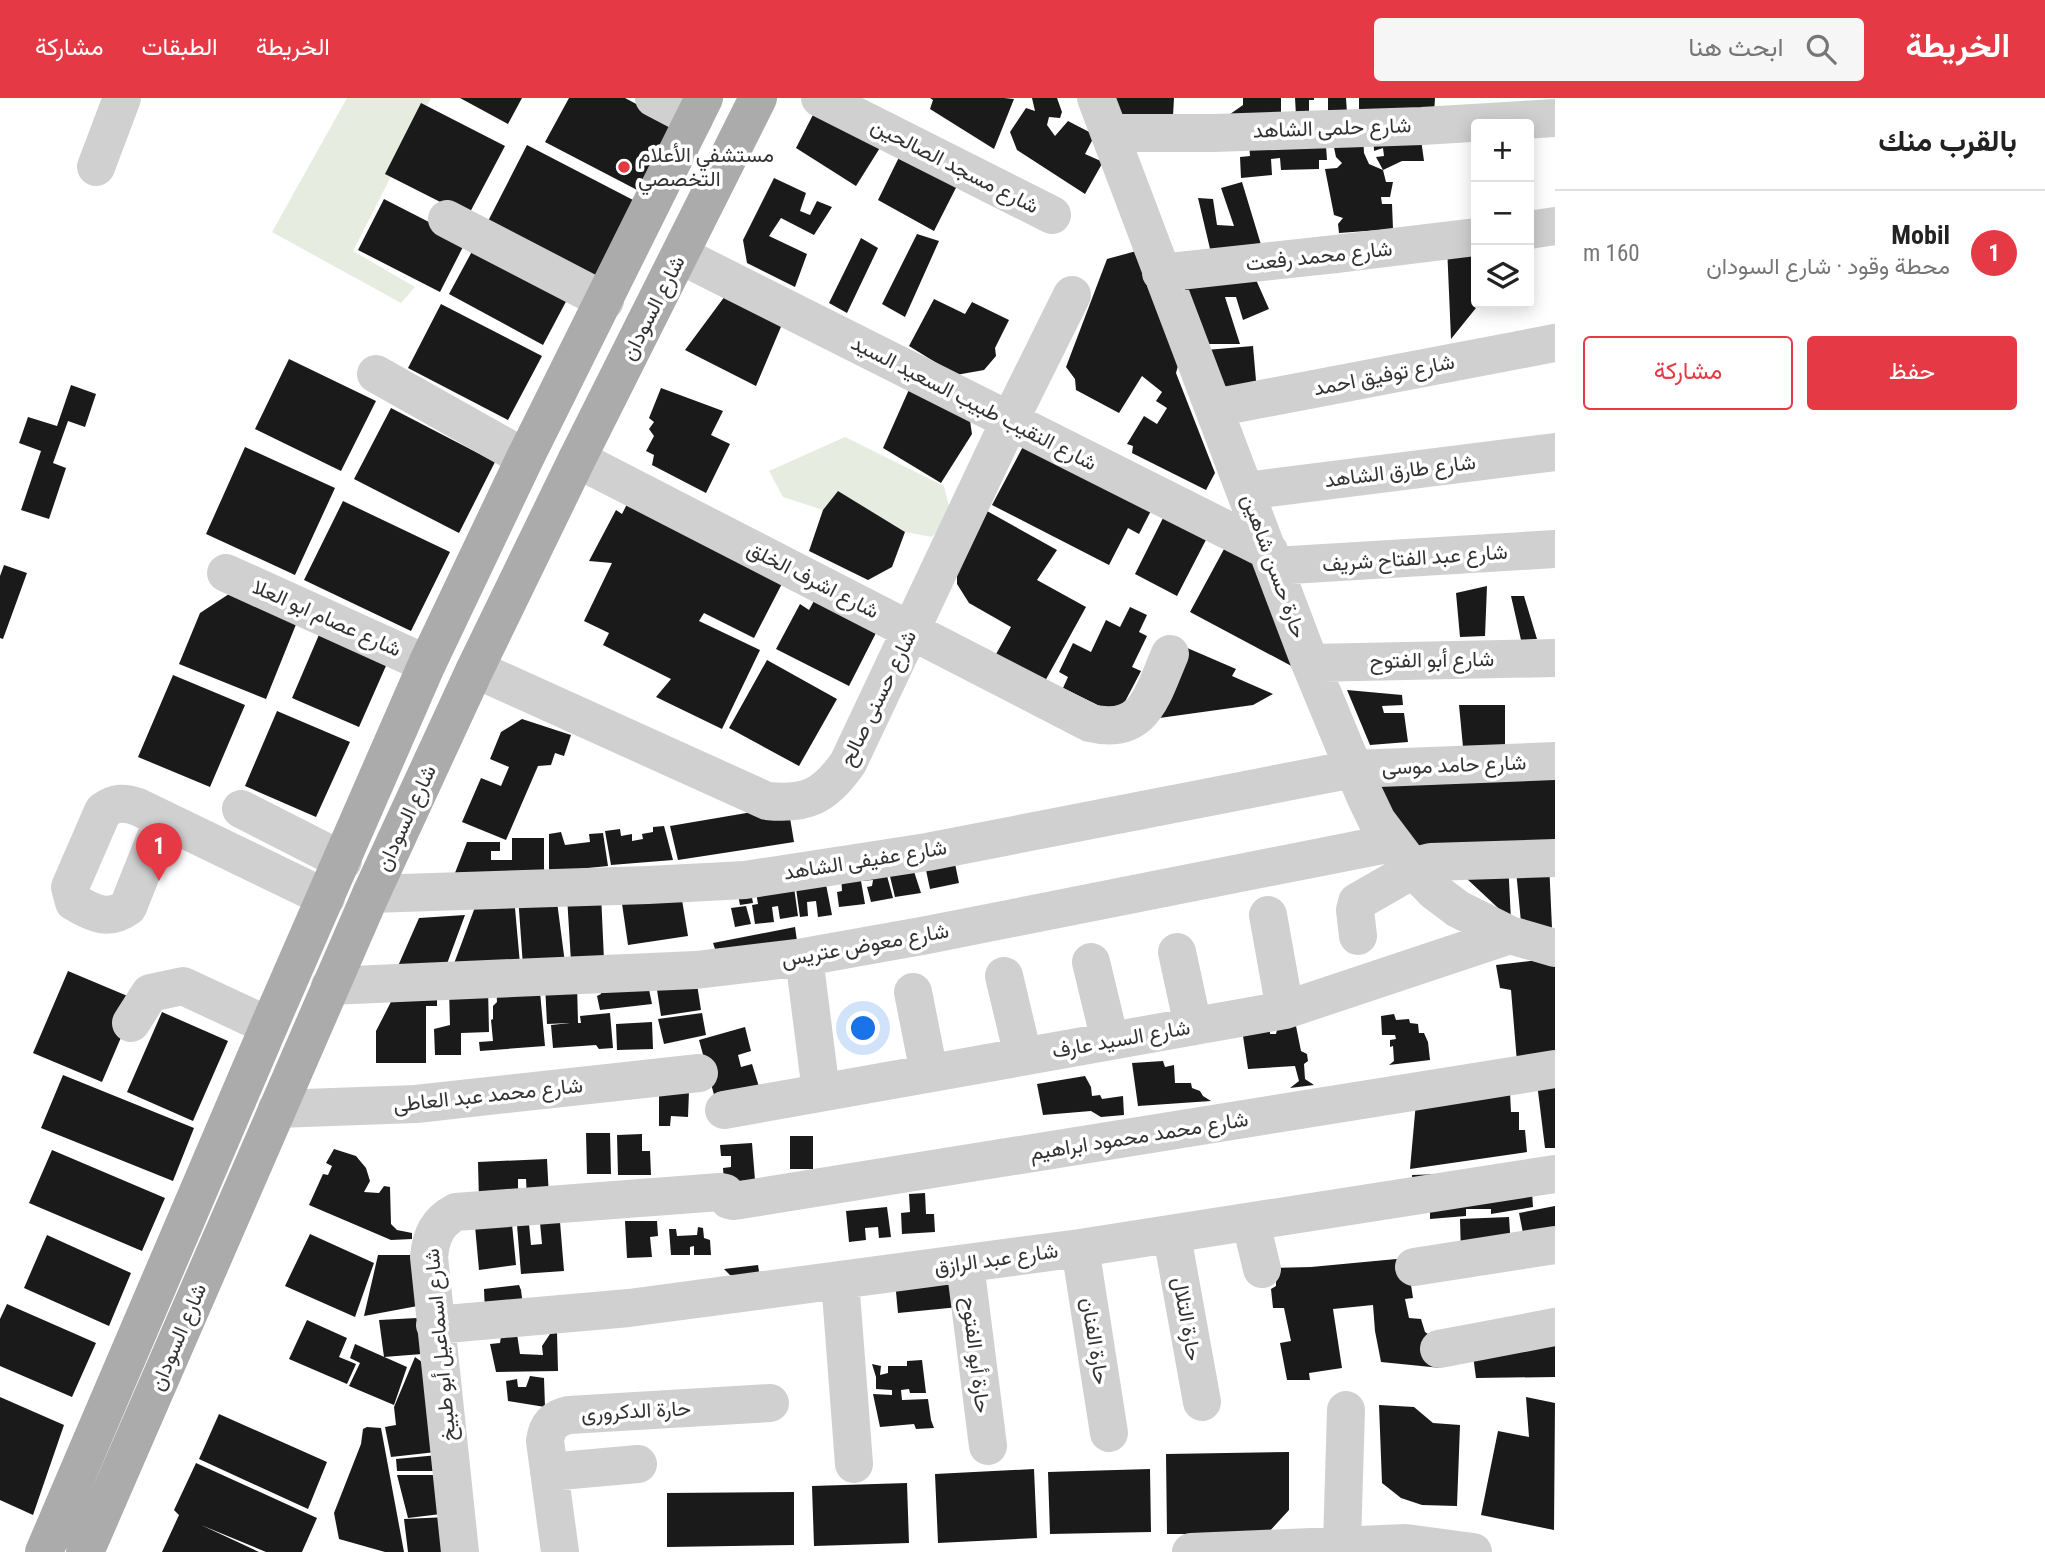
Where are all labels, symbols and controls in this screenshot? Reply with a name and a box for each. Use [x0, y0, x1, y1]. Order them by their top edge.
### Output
search box [1374, 18, 1864, 81]
text: الخريطة [1906, 26, 2010, 65]
icon: search [1802, 30, 1840, 68]
text: ابحث هنا [1688, 32, 1784, 62]
text: مشاركة [35, 33, 103, 61]
text: الطبقات [141, 33, 218, 61]
text: الخريطة [256, 33, 330, 61]
street label: شارع مسجد الصالحين [866, 113, 1043, 220]
street label: شارع حلمى الشاهد [1252, 113, 1412, 145]
map controls [1471, 119, 1534, 308]
button: + [1471, 119, 1534, 182]
text: بالقرب منك [1878, 123, 2017, 158]
place label: مستشفي الأعلام التخصصي [638, 143, 774, 196]
marker: مستشفي الأعلام التخصصي [616, 159, 632, 175]
button: − [1471, 182, 1534, 245]
text: Mobil [1891, 220, 1950, 250]
street label: شارع محمد رفعت [1244, 236, 1394, 278]
text: 160 m [1583, 240, 1640, 267]
text: 1 [1988, 240, 2000, 267]
button: layers [1471, 245, 1534, 308]
street label: شارع السودان [616, 252, 691, 365]
text: محطة وقود · شارع السودان [1706, 253, 1950, 280]
street label: شارع النقيب طبيب السعيد السيد [846, 331, 1101, 477]
button: مشاركة [1583, 336, 1793, 410]
button: حفظ [1807, 336, 2017, 410]
street label: شارع توفيق احمد [1311, 350, 1457, 402]
street label: شارع طارق الشاهد [1323, 450, 1477, 494]
street label: حارة حسن شاهين [1236, 491, 1311, 642]
street label: شارع اشرف الخلق [742, 536, 883, 625]
street label: شارع عبد الفتاح شريف [1321, 540, 1509, 578]
street label: شارع عصام ابو العلا [248, 575, 405, 663]
street label: شارع حسنى صالح [835, 626, 923, 771]
street label: شارع أبو الفتوح [1370, 647, 1495, 675]
street label: شارع حامد موسى [1381, 750, 1527, 782]
street label: شارع السودان [371, 761, 443, 876]
pin: 1 [136, 823, 182, 881]
street label: شارع عفيفى الشاهد [782, 835, 949, 887]
street label: شارع معوض عتريس [779, 918, 951, 974]
your location [846, 1011, 880, 1045]
street label: شارع السيد عارف [1050, 1015, 1192, 1065]
street label: شارع محمد عبد العاطى [392, 1073, 584, 1119]
street label: شارع محمد محمود ابراهيم [1028, 1107, 1250, 1167]
street label: شارع عبد الرازق [933, 1238, 1060, 1282]
street label: شارع اسماعيل أبو طبيخ [420, 1247, 462, 1442]
street label: حارة التلال [1167, 1275, 1206, 1363]
street label: شارع السودان [145, 1280, 213, 1395]
street label: حارة أبو الفتوح [955, 1295, 995, 1415]
street label: حارة الفنان [1075, 1296, 1114, 1386]
street label: حارة الدكرورى [580, 1396, 692, 1427]

